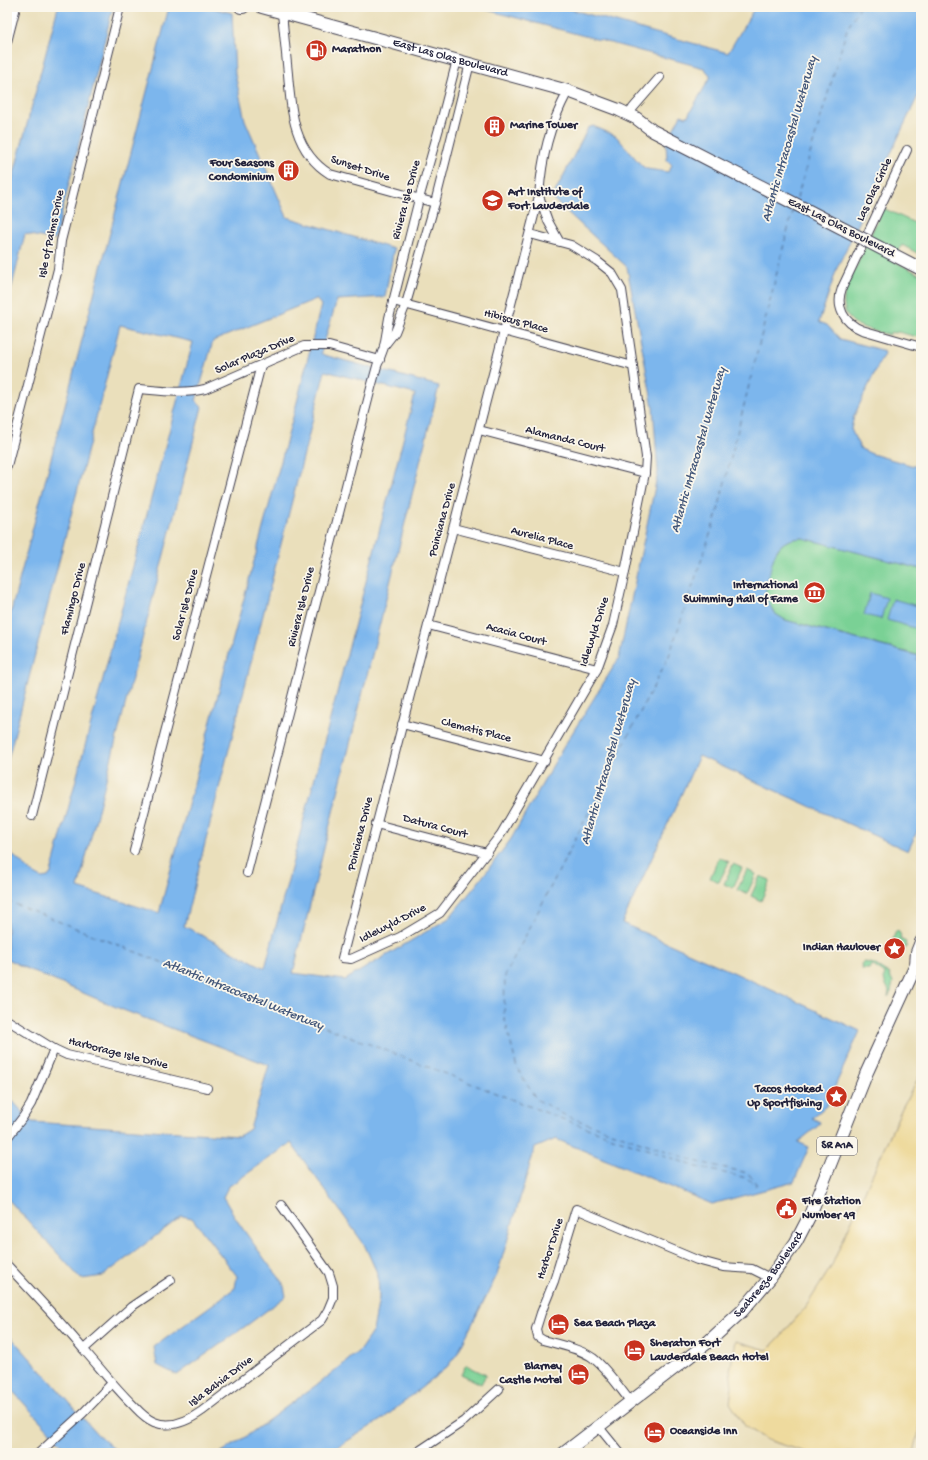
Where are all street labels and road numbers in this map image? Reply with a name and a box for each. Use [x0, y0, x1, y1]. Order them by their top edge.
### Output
street label: East Las Olas Boulevard [391, 36, 510, 81]
street label: Sunset Drive [329, 153, 392, 185]
street label: Las Olas Circle [854, 155, 896, 224]
street label: Riviera Isle Drive [390, 158, 425, 241]
street label: Isle of Palms Drive [36, 188, 68, 279]
street label: East Las Olas Boulevard [785, 195, 898, 262]
street label: Hibiscus Place [482, 307, 550, 338]
street label: Solar Plaza Drive [213, 332, 298, 378]
street label: Alamanda Court [524, 423, 607, 457]
street label: Poinciana Drive [426, 481, 460, 559]
street label: Aurelia Place [509, 524, 576, 554]
street label: Flamingo Drive [58, 560, 90, 638]
street label: Riviera Isle Drive [285, 565, 319, 648]
street label: Solar Isle Drive [170, 567, 202, 642]
street label: Idlewyld Drive [577, 595, 613, 669]
street label: Acacia Court [484, 620, 549, 650]
street label: Clematis Place [440, 716, 513, 747]
street label: Poinciana Drive [345, 795, 377, 873]
street label: Datura Court [400, 811, 470, 843]
street label: Idlewyld Drive [357, 901, 429, 947]
street label: Harborage Isle Drive [67, 1035, 170, 1073]
road number: SR A1A [817, 1137, 857, 1155]
street label: Harbor Drive [535, 1216, 568, 1281]
street label: Seabreeze Boulevard [732, 1229, 807, 1321]
street label: Isla Bahia Drive [186, 1353, 257, 1411]

